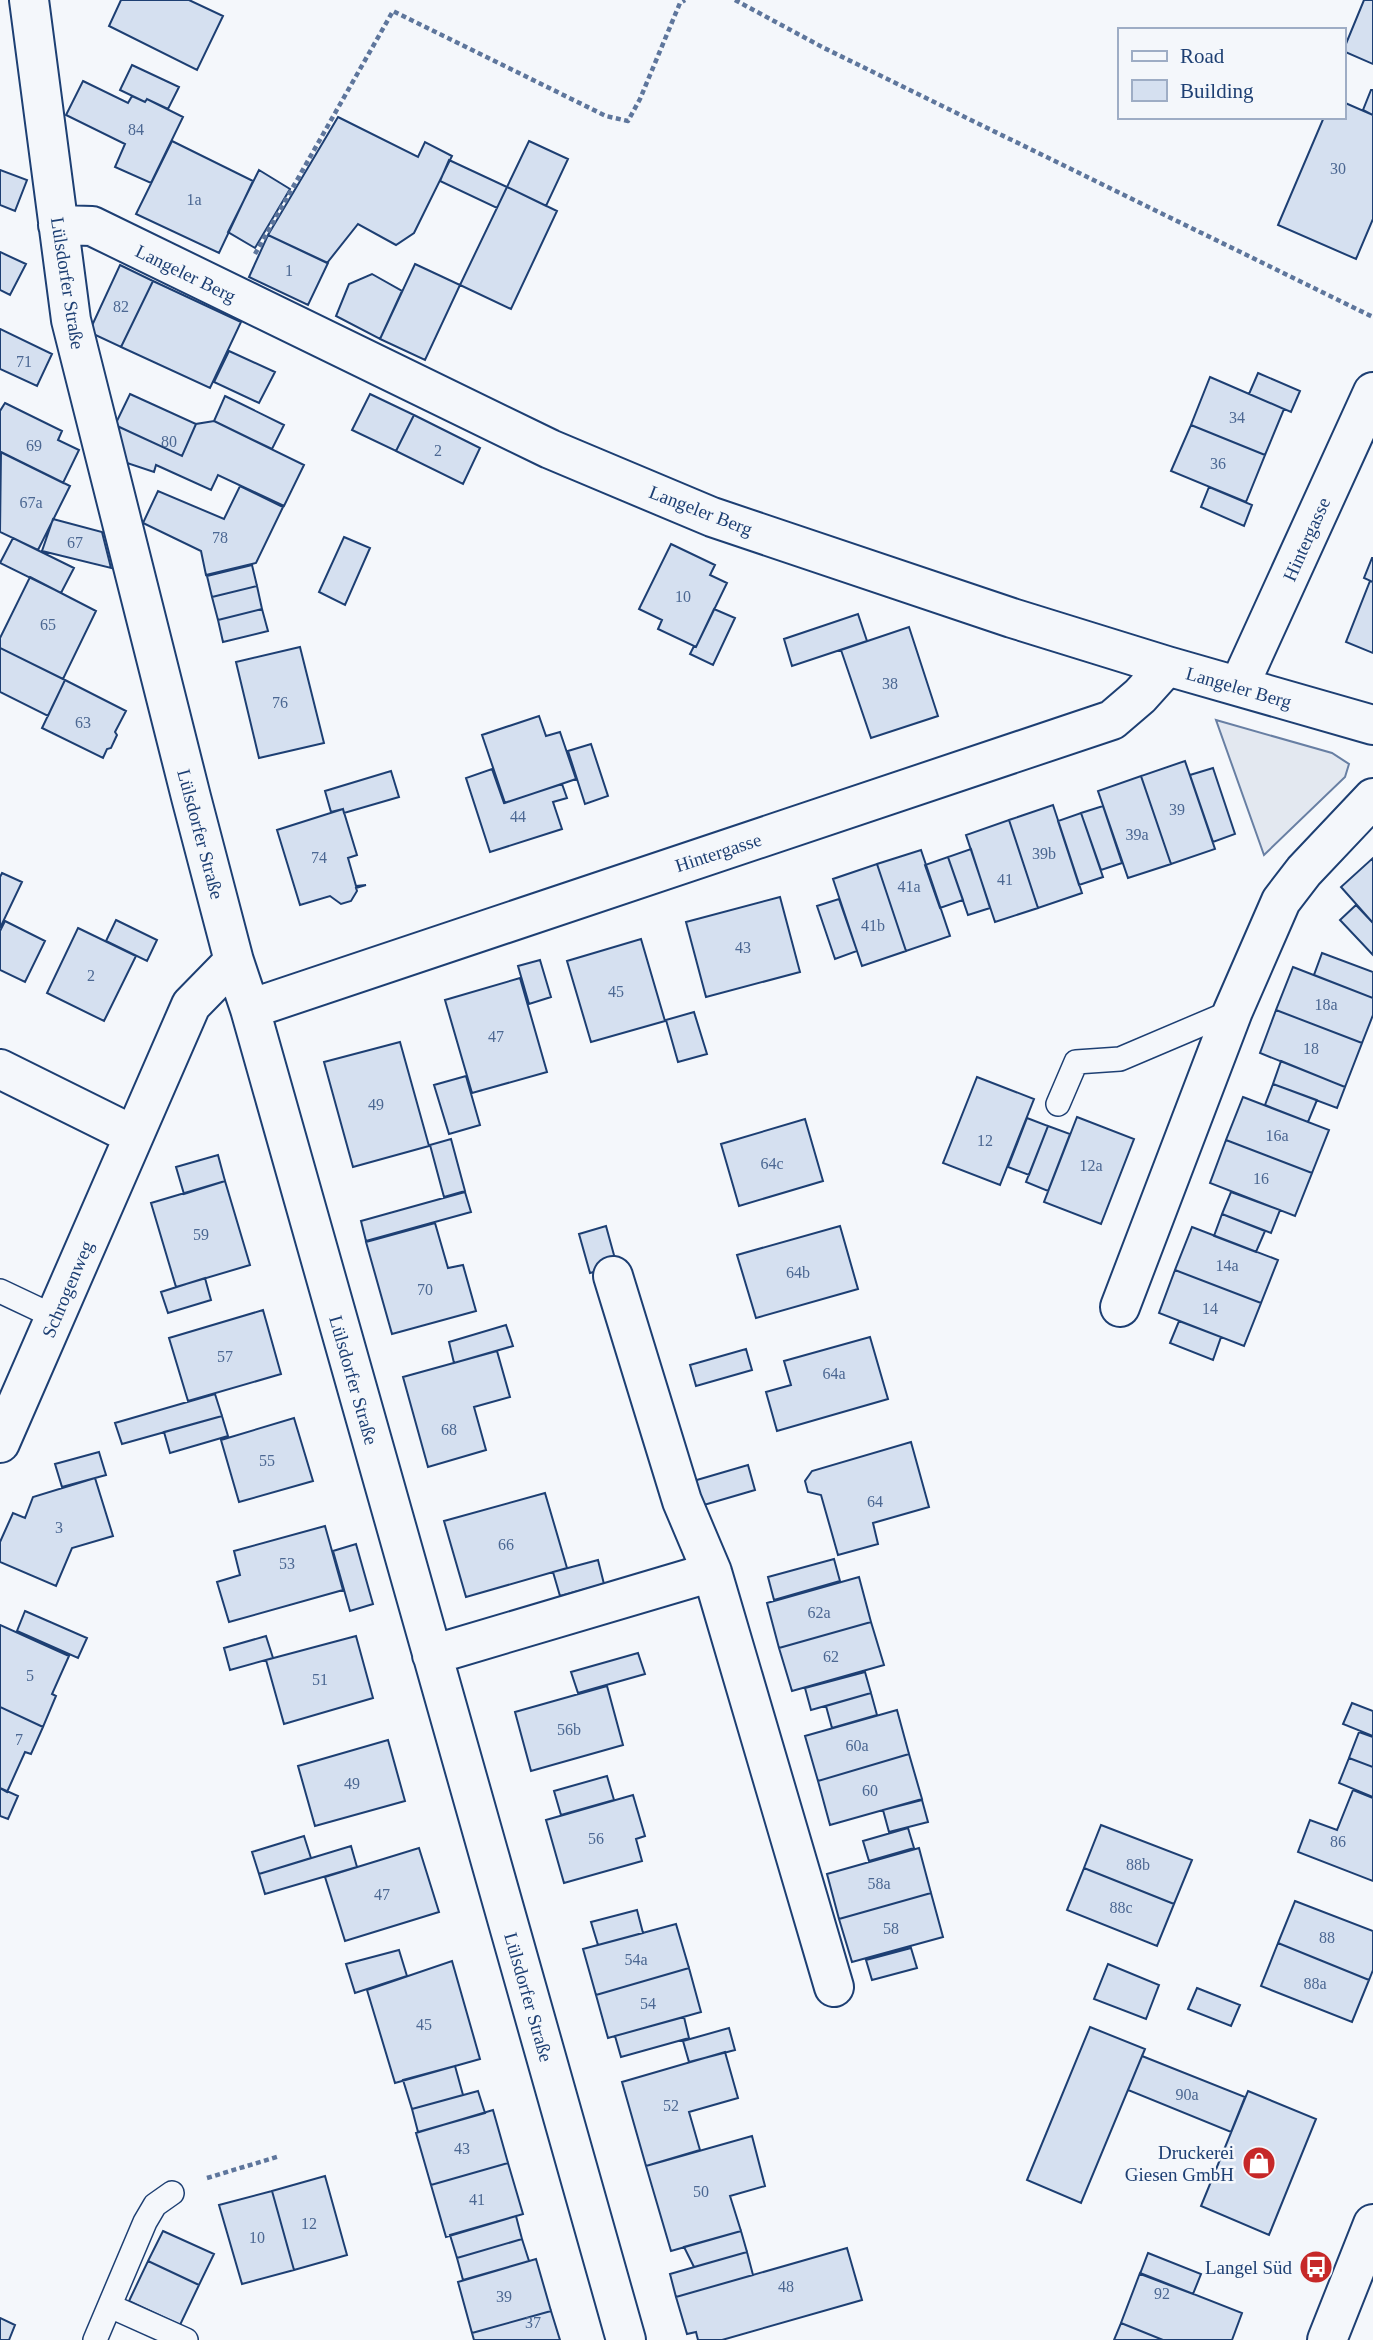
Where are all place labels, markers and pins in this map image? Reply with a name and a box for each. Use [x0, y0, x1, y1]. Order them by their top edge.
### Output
place label: Druckerei Giesen GmbH [1125, 2142, 1234, 2185]
shop icon: Druckerei Giesen GmbH [1240, 2144, 1278, 2182]
bus stop icon: Langel Süd [1297, 2248, 1335, 2286]
place label: Langel Süd [1205, 2257, 1292, 2278]

